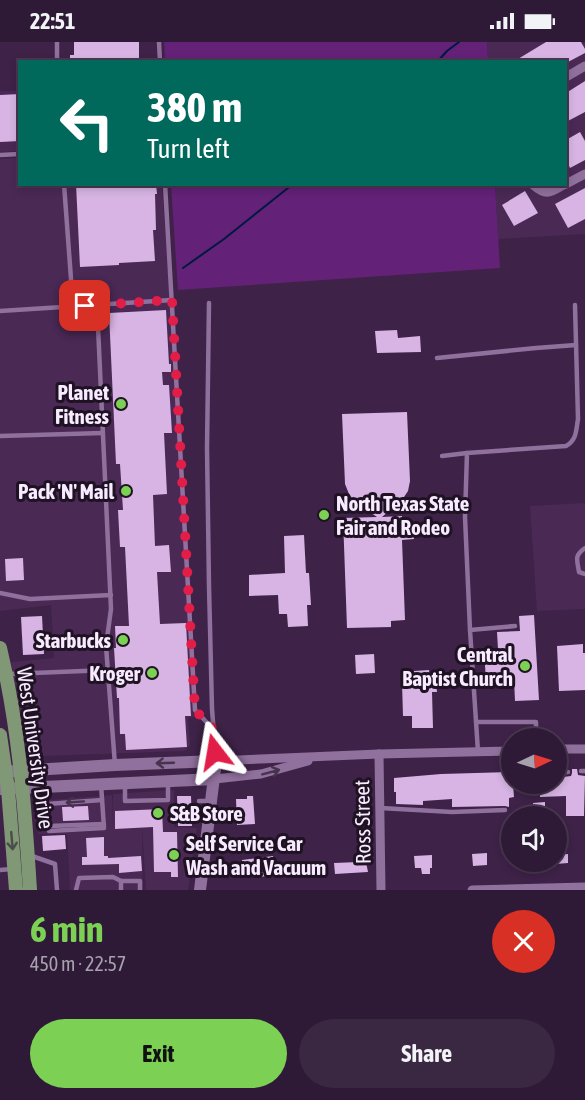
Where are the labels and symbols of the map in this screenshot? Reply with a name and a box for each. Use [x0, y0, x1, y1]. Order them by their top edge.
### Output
pin [59, 280, 110, 331]
place label: Planet Fitness [55, 380, 110, 428]
marker: Planet Fitness [114, 397, 128, 411]
place label: Pack 'N' Mail [18, 479, 114, 503]
marker: Pack 'N' Mail [119, 484, 133, 498]
place label: North Texas State Fair and Rodeo [336, 491, 469, 539]
marker: North Texas State Fair and Rodeo [317, 508, 331, 522]
place label: Starbucks [36, 628, 112, 652]
marker: Starbucks [116, 633, 130, 647]
place label: Central Baptist Church [402, 642, 513, 690]
marker: Central Baptist Church [518, 659, 532, 673]
place label: Kroger [89, 661, 141, 685]
street label: West University Drive [13, 666, 59, 830]
marker: Kroger [145, 666, 159, 680]
position arrow [183, 720, 247, 784]
north arrow [501, 728, 567, 794]
one-way arrow [156, 757, 176, 768]
one-way arrow [261, 766, 280, 777]
street label: Ross Street [349, 780, 375, 864]
one-way arrow [65, 797, 85, 808]
place label: S&B Store [170, 801, 243, 825]
marker: S&B Store [151, 806, 165, 820]
one-way arrow [7, 830, 18, 850]
place label: Self Service Car Wash and Vacuum [185, 831, 326, 879]
marker: Self Service Car Wash and Vacuum [167, 848, 181, 862]

